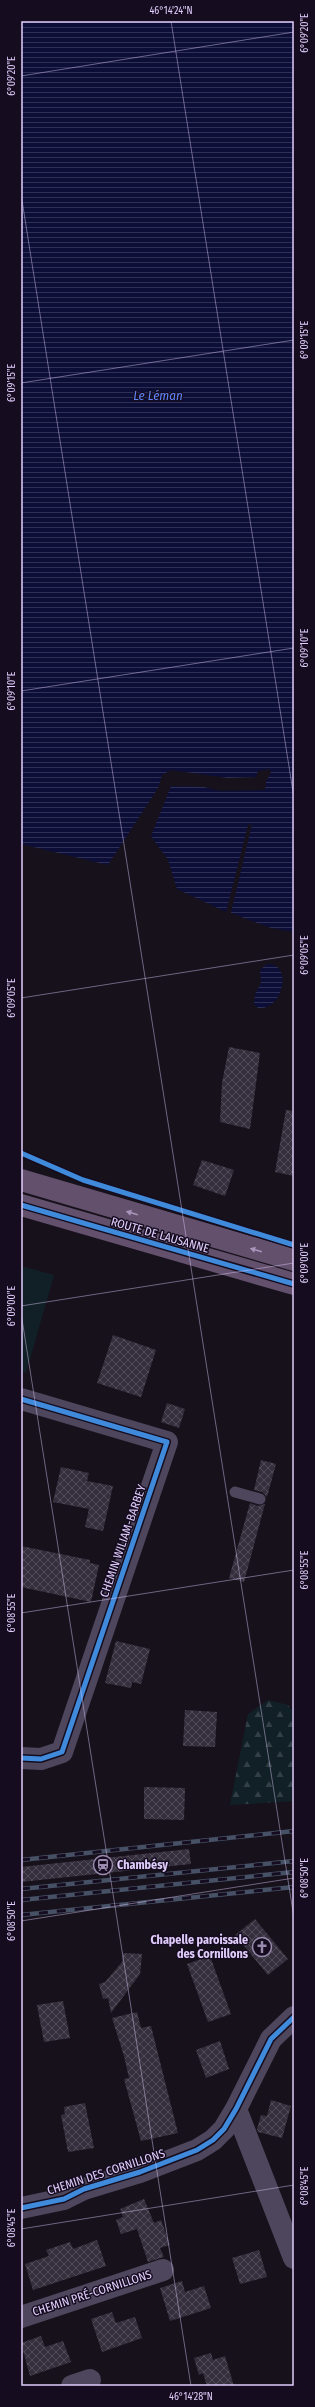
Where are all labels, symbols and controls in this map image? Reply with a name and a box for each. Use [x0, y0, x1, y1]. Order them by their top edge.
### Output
text: 46°14'24"N [149, 5, 193, 17]
text: 6°09'20"E [299, 13, 311, 53]
text: 6°09'20"E [6, 56, 18, 96]
text: 6°09'15"E [299, 321, 311, 359]
text: 6°09'15"E [6, 364, 18, 402]
water label: Le Léman [133, 388, 183, 403]
text: 6°09'10"E [299, 628, 311, 668]
text: 6°09'10"E [6, 671, 18, 711]
text: 6°09'05"E [299, 935, 311, 975]
text: 6°09'05"E [6, 978, 18, 1018]
one-way arrow [125, 1210, 137, 1216]
street label: ROUTE DE LAUSANNE [109, 1214, 211, 1256]
text: 6°09'00"E [299, 1243, 311, 1283]
one-way arrow [250, 1247, 262, 1253]
text: 6°09'00"E [6, 1286, 18, 1326]
street label: CHEMIN WILIAM-BARBEY [97, 1483, 149, 1599]
text: 6°08'55"E [299, 1550, 311, 1589]
text: 6°08'55"E [6, 1593, 18, 1632]
station icon: Chambésy [92, 1854, 114, 1876]
place label: Chambésy [117, 1858, 168, 1872]
text: 6°08'50"E [299, 1858, 311, 1898]
text: 6°08'50"E [6, 1901, 18, 1941]
place label: Chapelle paroissale des Cornillons [150, 1933, 249, 1961]
church icon: Chapelle paroissale des Cornillons [251, 1936, 273, 1958]
street label: CHEMIN DES CORNILLONS [45, 2146, 167, 2198]
text: 6°08'45"E [299, 2166, 311, 2205]
text: 6°08'45"E [6, 2208, 18, 2247]
street label: CHEMIN PRÉ-CORNILLONS [30, 2266, 153, 2319]
text: 46°14'28"N [169, 2391, 213, 2403]

